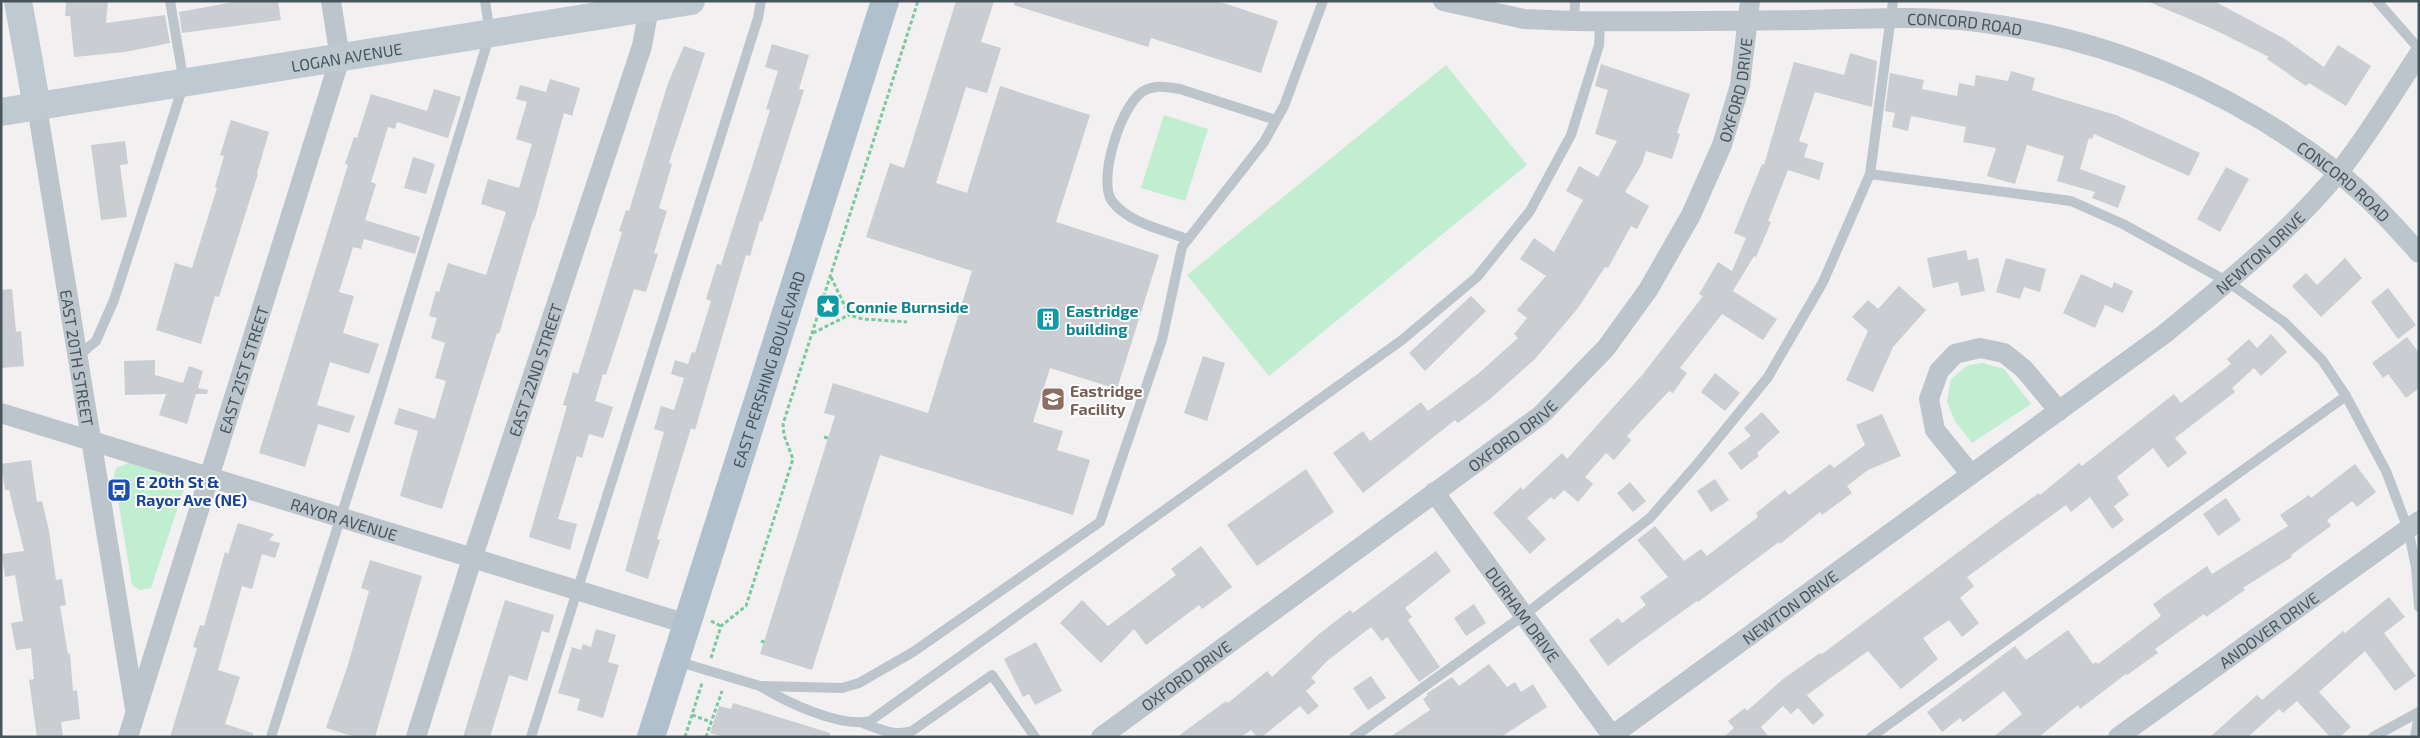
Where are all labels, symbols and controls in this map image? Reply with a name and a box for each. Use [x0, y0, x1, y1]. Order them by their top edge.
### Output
street label: CONCORD ROAD [1907, 8, 2024, 38]
street label: OXFORD DRIVE [1714, 37, 1755, 145]
street label: LOGAN AVENUE [290, 38, 403, 75]
street label: CONCORD ROAD [2294, 136, 2395, 225]
street label: NEWTON DRIVE [2211, 207, 2308, 297]
street label: EAST PERSHING BOULEVARD [728, 268, 808, 470]
street label: EAST 20TH STREET [57, 288, 98, 427]
place icon: Connie Burnside [815, 293, 841, 319]
place label: Connie Burnside [846, 297, 969, 316]
street label: EAST 22ND STREET [504, 301, 566, 439]
place label: Eastridge building [1066, 301, 1138, 338]
street label: EAST 21ST STREET [214, 303, 272, 436]
building icon: Eastridge building [1035, 306, 1061, 332]
place label: Eastridge Facility [1070, 381, 1142, 419]
school or university icon: Eastridge Facility [1040, 386, 1066, 412]
street label: OXFORD DRIVE [1464, 395, 1561, 475]
place label: E 20th St & Rayor Ave (NE) [136, 472, 247, 510]
bus stop icon: E 20th St & Rayor Ave (NE) [106, 477, 132, 503]
street label: RAYOR AVENUE [288, 493, 400, 544]
street label: DURHAM DRIVE [1482, 563, 1564, 665]
street label: NEWTON DRIVE [1738, 565, 1841, 648]
street label: ANDOVER DRIVE [2215, 587, 2322, 671]
street label: OXFORD DRIVE [1137, 636, 1235, 714]

